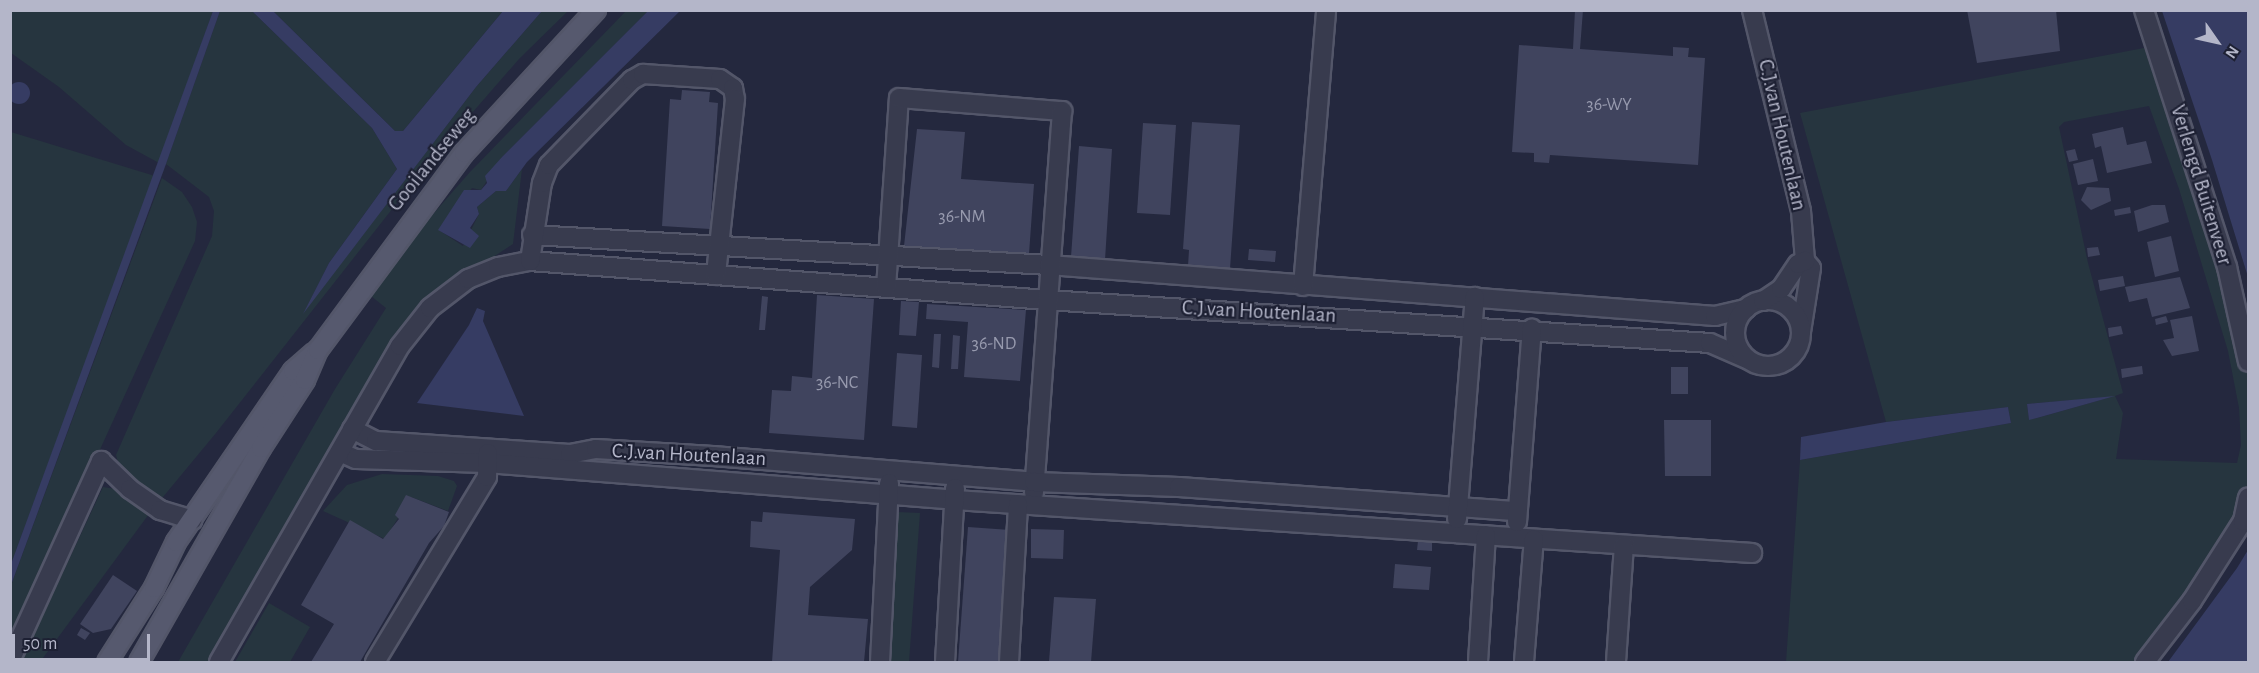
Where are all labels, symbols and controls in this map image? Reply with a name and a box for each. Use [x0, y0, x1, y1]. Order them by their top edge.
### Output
north arrow [2187, 12, 2247, 72]
text: N [2222, 43, 2242, 61]
street label: C.J.van Houtenlaan [1752, 57, 1812, 213]
house number: 36-WY [1586, 94, 1632, 116]
street label: Verlengd Buitenveer [2165, 102, 2237, 268]
street label: Gooilandseweg [383, 103, 481, 217]
house number: 36-NM [938, 206, 986, 228]
street label: C.J.van Houtenlaan [1181, 295, 1337, 329]
house number: 36-ND [972, 333, 1016, 355]
house number: 36-NC [816, 372, 858, 394]
street label: C.J.van Houtenlaan [611, 438, 767, 472]
scale bar [15, 622, 153, 660]
text: 50 m [23, 635, 57, 653]

